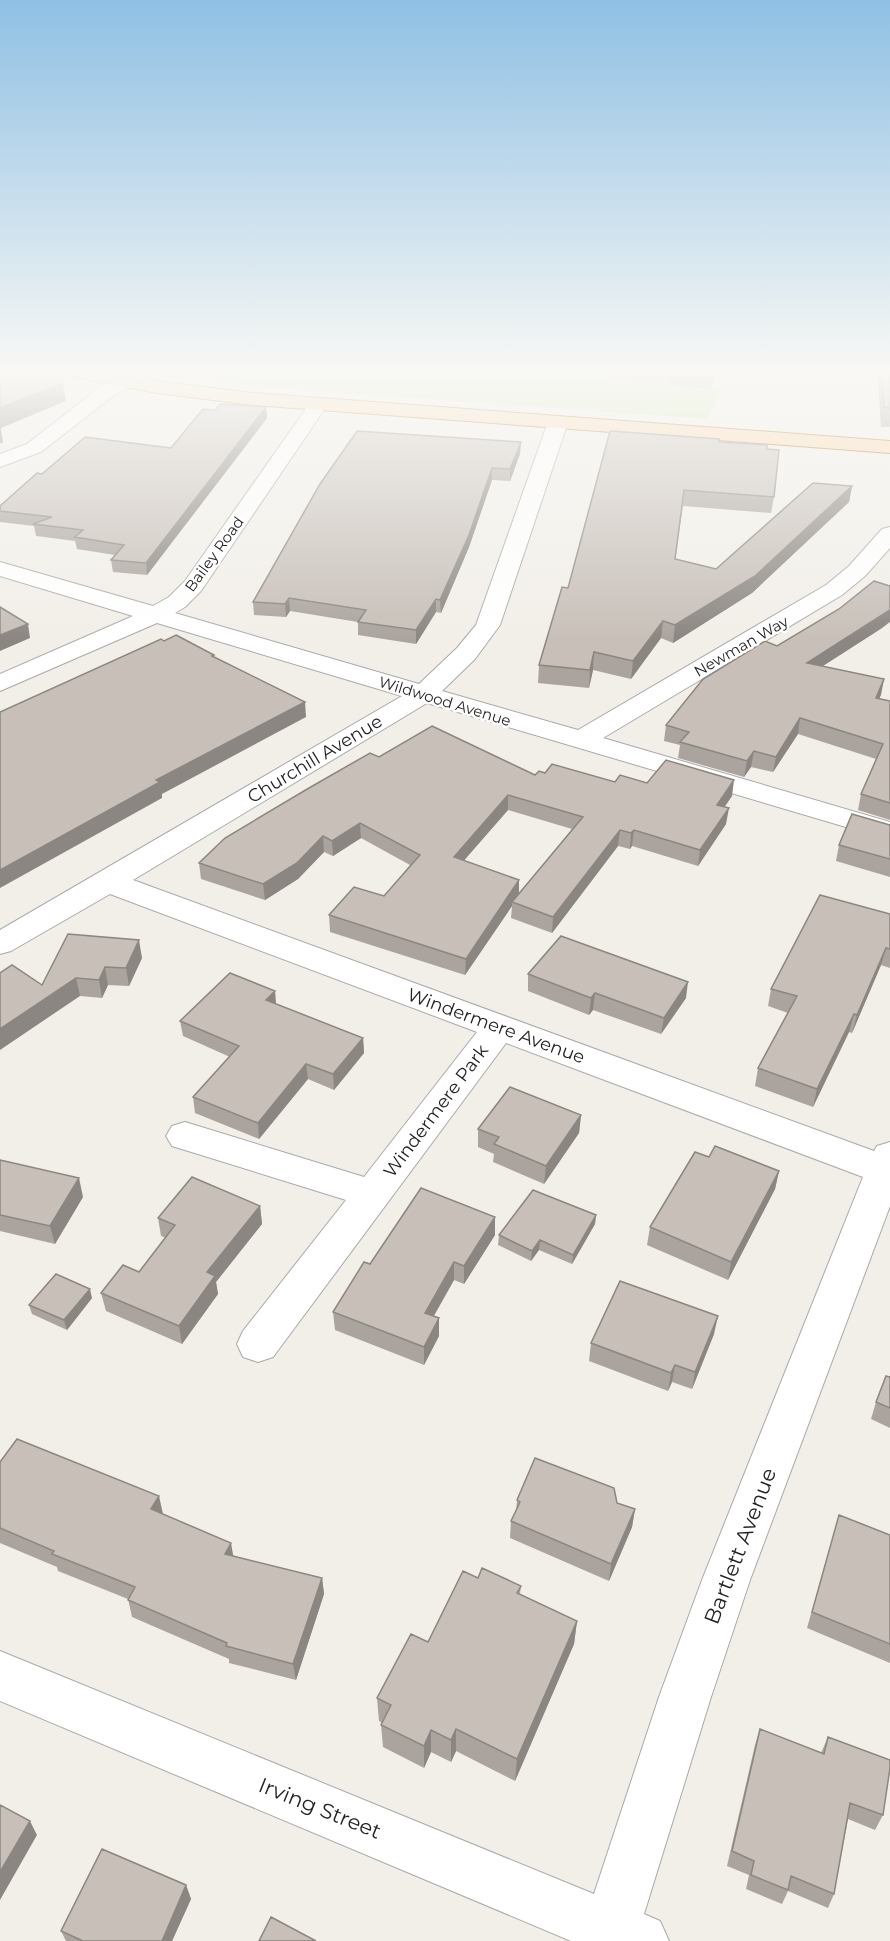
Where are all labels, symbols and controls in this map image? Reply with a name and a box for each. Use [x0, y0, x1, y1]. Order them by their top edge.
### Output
street label: Bailey Road [180, 513, 248, 595]
street label: Newman Way [690, 611, 792, 681]
street label: Wildwood Avenue [377, 672, 513, 730]
street label: Churchill Avenue [244, 710, 386, 808]
street label: Windermere Avenue [404, 984, 588, 1068]
street label: Windermere Park [379, 1040, 493, 1182]
street label: Bartlett Avenue [699, 1464, 781, 1628]
street label: Irving Street [255, 1772, 385, 1844]

